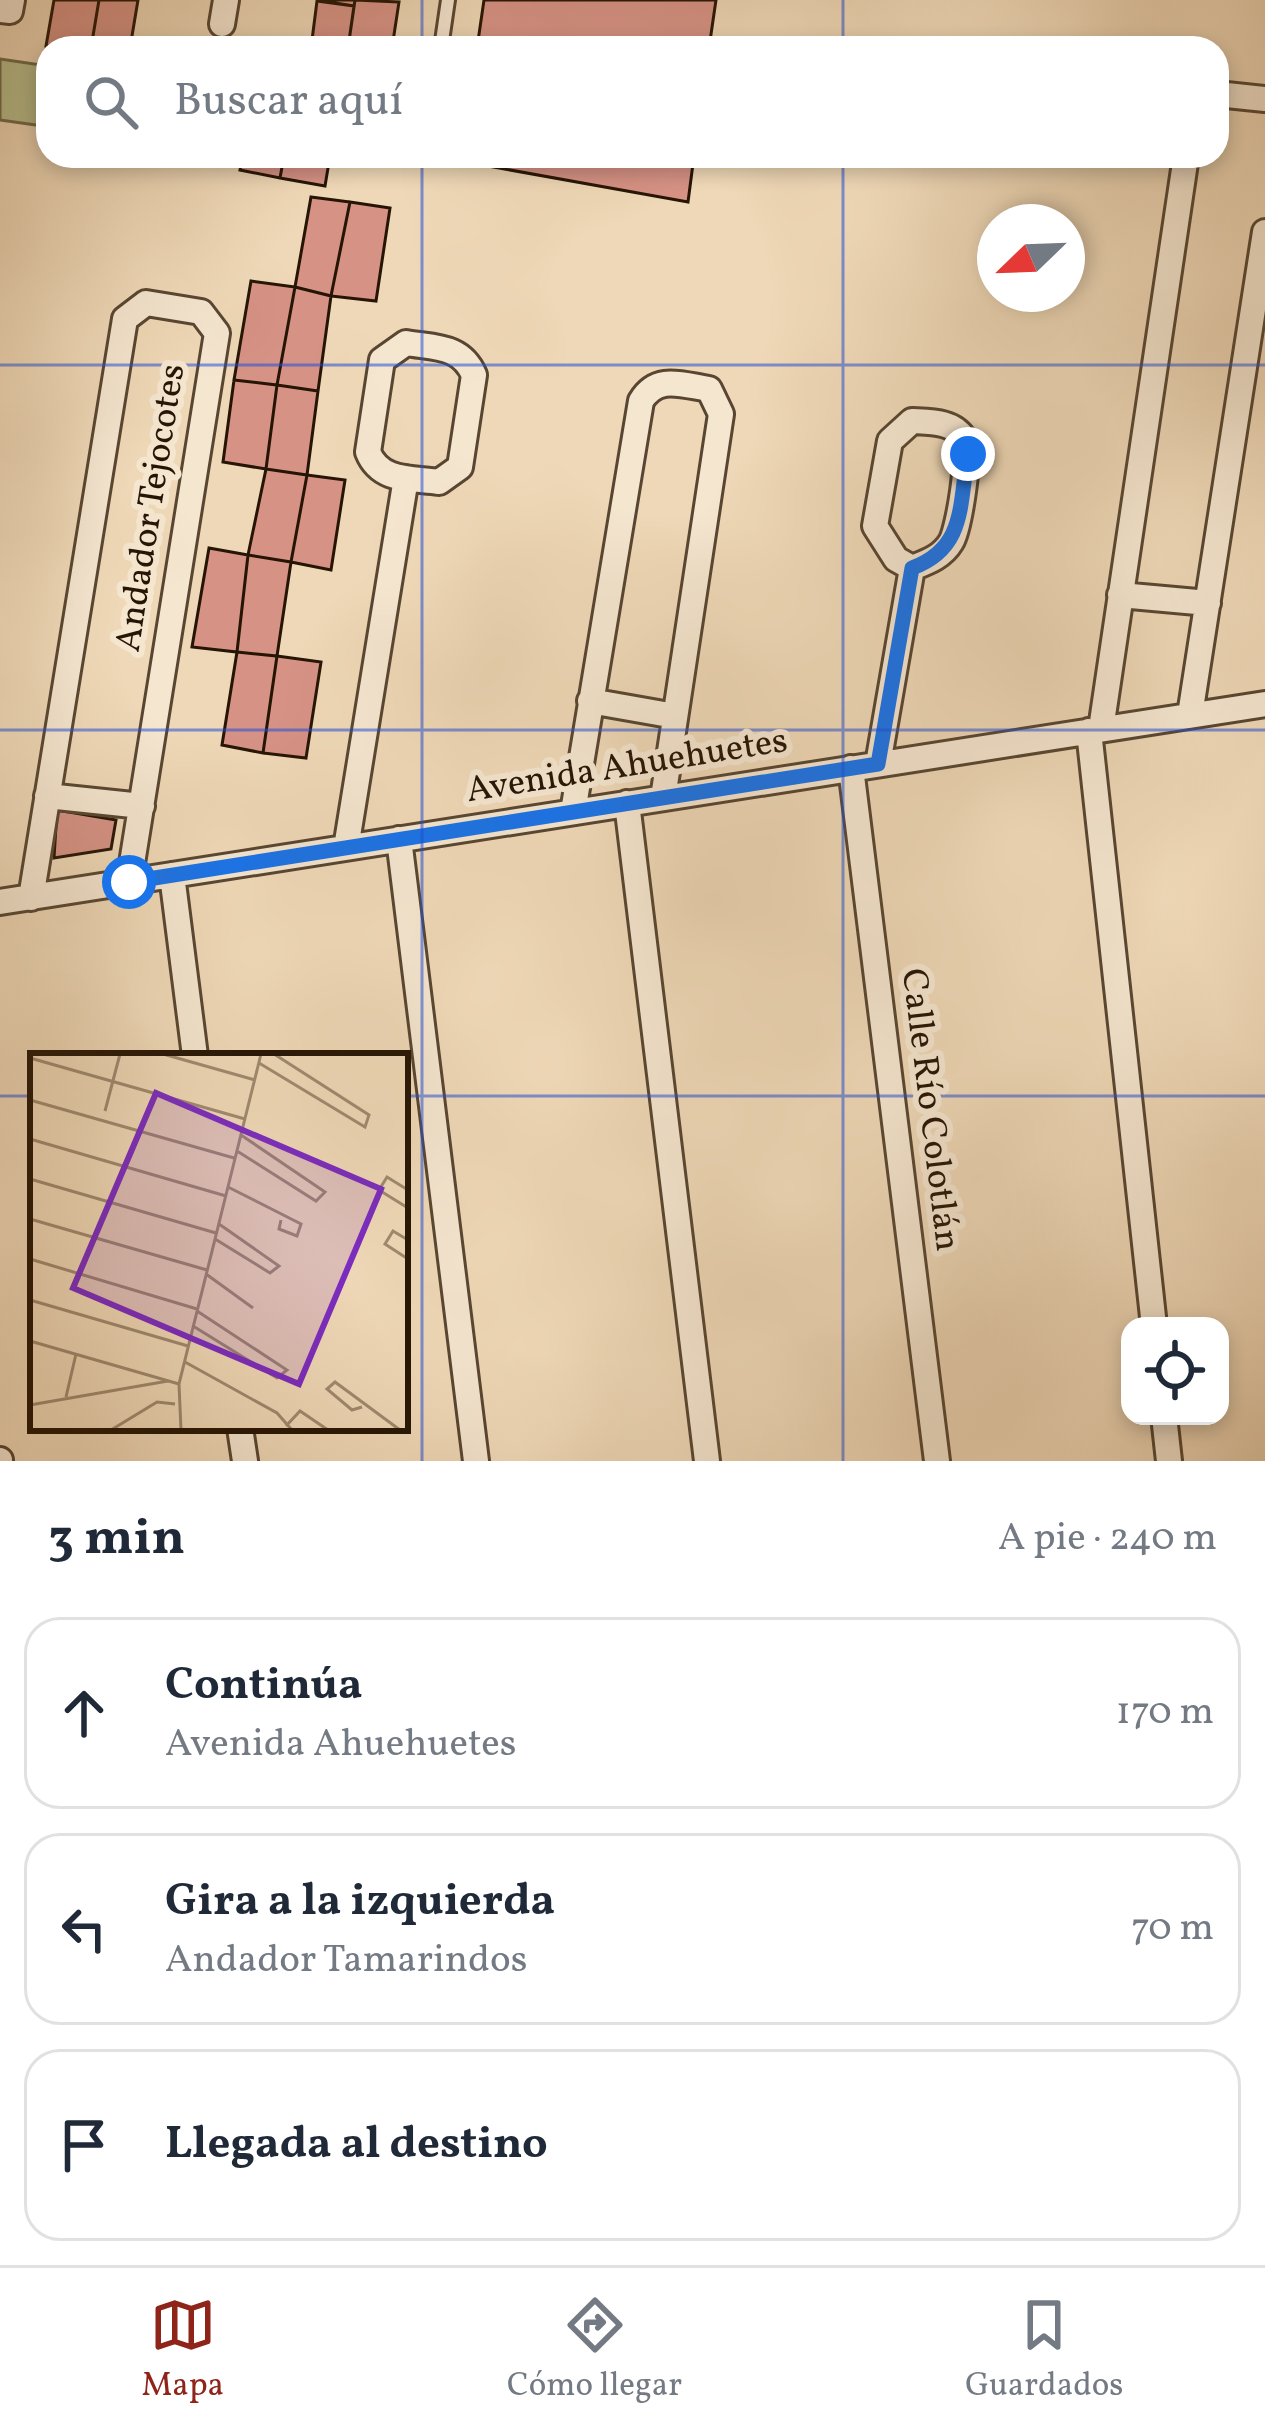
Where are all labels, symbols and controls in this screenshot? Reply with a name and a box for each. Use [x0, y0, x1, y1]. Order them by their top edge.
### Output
search box [36, 36, 1229, 168]
icon: search [78, 69, 144, 135]
text: Buscar aquí [174, 71, 403, 134]
north arrow [977, 204, 1085, 312]
street label: Andador Tejocotes [105, 361, 199, 655]
route end [941, 427, 995, 481]
street label: Avenida Ahuehuetes [463, 717, 791, 817]
route start [102, 855, 156, 909]
street label: Calle Río Colotlán [887, 966, 971, 1254]
inset map [30, 1053, 408, 1431]
map controls [1121, 1317, 1229, 1425]
button: locate [1121, 1317, 1229, 1425]
text: 3 min [48, 1504, 185, 1575]
text: A pie · 240 m [998, 1512, 1217, 1566]
text: Continúa [165, 1655, 363, 1718]
icon: ahead [51, 1680, 117, 1746]
text: 170 m [1116, 1686, 1214, 1740]
text: Avenida Ahuehuetes [165, 1718, 516, 1772]
text: Gira a la izquierda [165, 1871, 555, 1934]
icon: left [51, 1896, 117, 1962]
text: 70 m [1131, 1902, 1214, 1956]
text: Andador Tamarindos [165, 1934, 528, 1988]
icon: arrive [51, 2112, 117, 2178]
text: Llegada al destino [165, 2114, 548, 2177]
tab: Mapa [142, 2292, 224, 2410]
tab: Cómo llegar [507, 2292, 682, 2410]
tab: Guardados [965, 2292, 1123, 2410]

